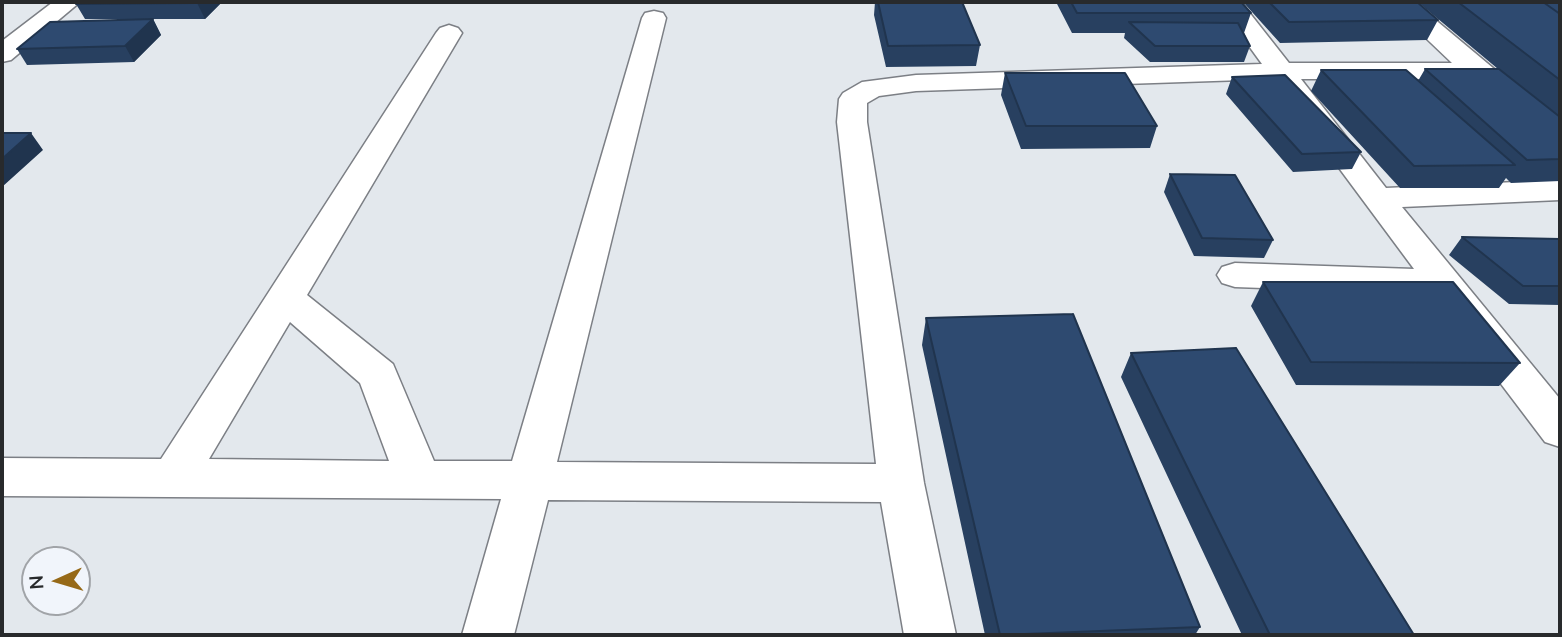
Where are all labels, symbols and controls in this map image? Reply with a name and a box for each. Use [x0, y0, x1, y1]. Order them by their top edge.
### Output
north arrow [21, 546, 91, 616]
text: N [24, 574, 51, 590]

